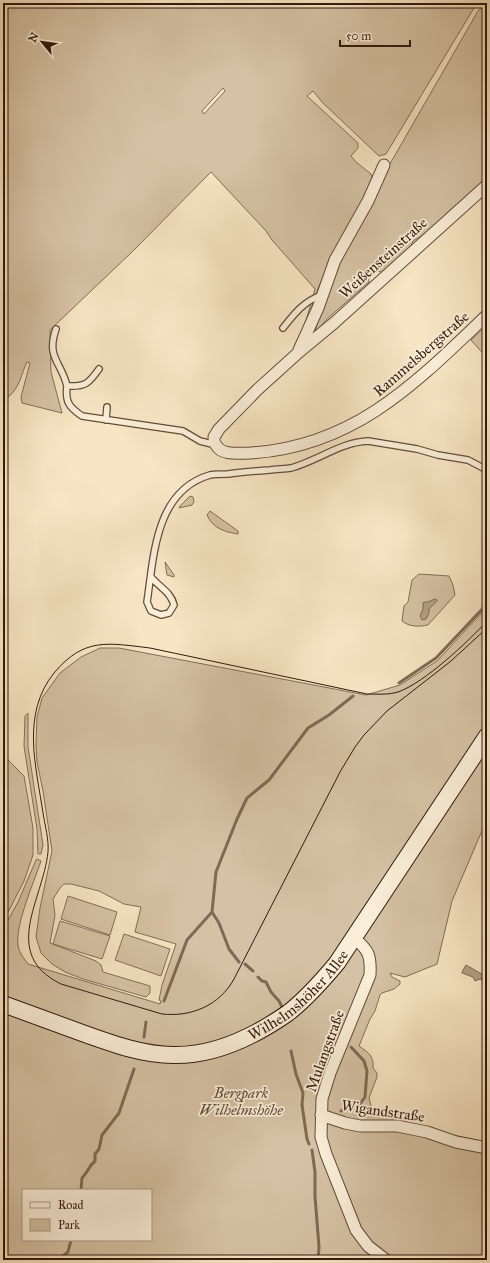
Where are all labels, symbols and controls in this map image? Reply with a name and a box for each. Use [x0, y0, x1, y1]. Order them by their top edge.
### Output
north arrow [22, 22, 62, 62]
scale bar [340, 22, 410, 48]
text: 50 m [346, 29, 371, 43]
text: N [26, 30, 42, 45]
street label: Weißensteinstraße [335, 214, 431, 302]
street label: Rammelsbergstraße [370, 308, 472, 400]
street label: Wilhelmshöher Allee [245, 947, 352, 1044]
street label: Mulangstraße [302, 1008, 348, 1094]
park label: Bergpark Wilhelmshöhe [199, 1084, 283, 1119]
street label: Wigandstraße [340, 1096, 426, 1126]
legend [22, 1189, 152, 1241]
text: Road [58, 1198, 84, 1212]
text: Park [58, 1218, 80, 1232]

